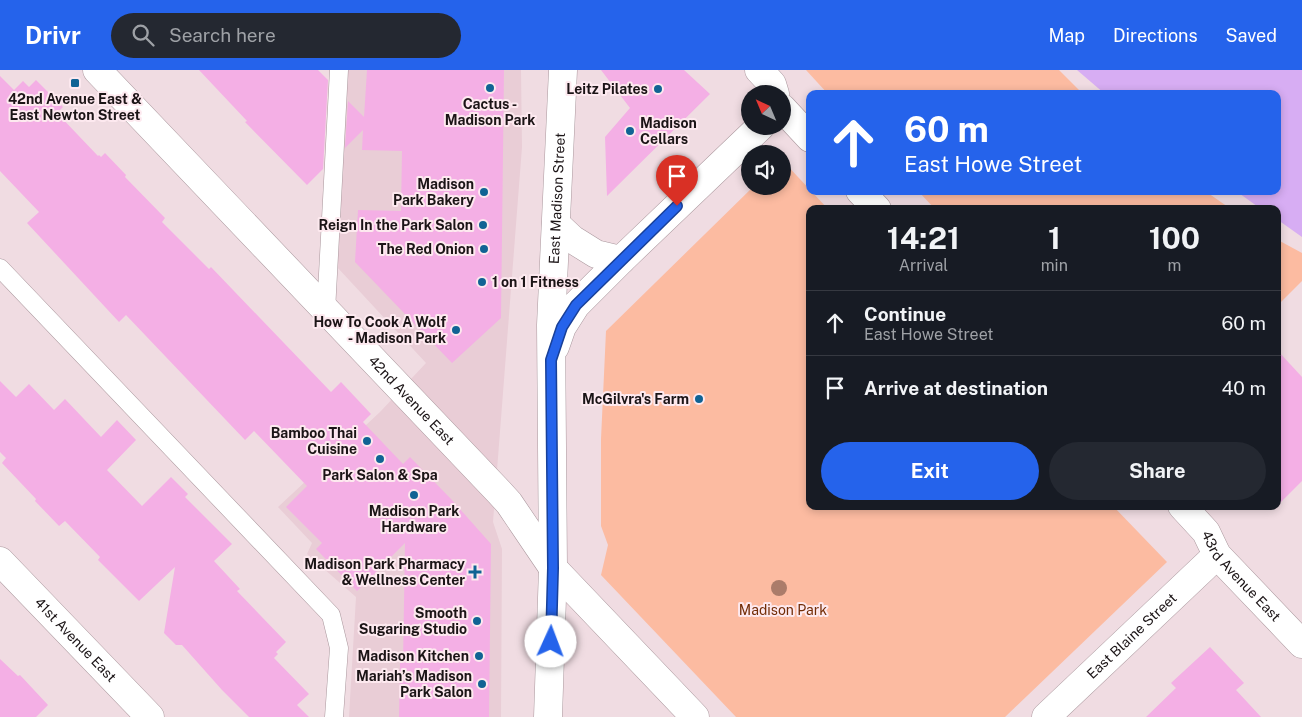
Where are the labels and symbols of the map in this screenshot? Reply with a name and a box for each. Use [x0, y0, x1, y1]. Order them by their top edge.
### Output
marker: 42nd Avenue East & East Newton Street [69, 77, 81, 89]
place label: Leitz Pilates [566, 81, 648, 97]
marker: Cactus - Madison Park [484, 82, 496, 94]
marker: Leitz Pilates [652, 83, 664, 95]
north arrow [741, 85, 791, 135]
place label: 42nd Avenue East & East Newton Street [8, 91, 142, 123]
place label: Cactus - Madison Park [445, 96, 535, 128]
place label: Madison Cellars [640, 115, 697, 147]
marker: Madison Cellars [624, 125, 636, 137]
street label: East Madison Street [546, 132, 568, 264]
pin [656, 155, 698, 206]
place label: Madison Park Bakery [393, 176, 474, 208]
marker: Madison Park Bakery [478, 186, 490, 198]
place label: Reign In the Park Salon [318, 217, 473, 233]
marker: Reign In the Park Salon [477, 219, 489, 231]
place label: The Red Onion [378, 241, 474, 257]
marker: The Red Onion [478, 243, 490, 255]
place label: 1 on 1 Fitness [492, 274, 579, 290]
marker: 1 on 1 Fitness [476, 276, 488, 288]
place label: How To Cook A Wolf - Madison Park [313, 314, 446, 346]
marker: How To Cook A Wolf - Madison Park [450, 324, 462, 336]
street label: 42nd Avenue East [365, 352, 458, 448]
place label: McGilvra's Farm [582, 391, 689, 407]
marker: McGilvra's Farm [693, 393, 705, 405]
place label: Bamboo Thai Cuisine [271, 425, 357, 457]
marker: Bamboo Thai Cuisine [361, 435, 373, 447]
marker: Park Salon & Spa [374, 453, 386, 465]
place label: Park Salon & Spa [322, 467, 438, 483]
marker: Madison Park Hardware [408, 489, 420, 501]
place label: Madison Park Hardware [369, 503, 459, 535]
street label: 43rd Avenue East [1198, 528, 1284, 625]
place label: Madison Park Pharmacy & Wellness Center [304, 556, 465, 588]
marker: Madison Park Pharmacy & Wellness Center [469, 566, 481, 578]
street label: East Blaine Street [1084, 590, 1180, 682]
street label: 41st Avenue East [32, 594, 120, 685]
park label: Madison Park [739, 602, 827, 618]
place label: Smooth Sugaring Studio [359, 605, 467, 637]
marker: Smooth Sugaring Studio [471, 615, 483, 627]
position arrow [524, 615, 576, 667]
place label: Madison Kitchen [357, 648, 469, 664]
marker: Madison Kitchen [473, 650, 485, 662]
place label: Mariah’s Madison Park Salon [356, 668, 472, 700]
marker: Mariah’s Madison Park Salon [476, 678, 488, 690]

